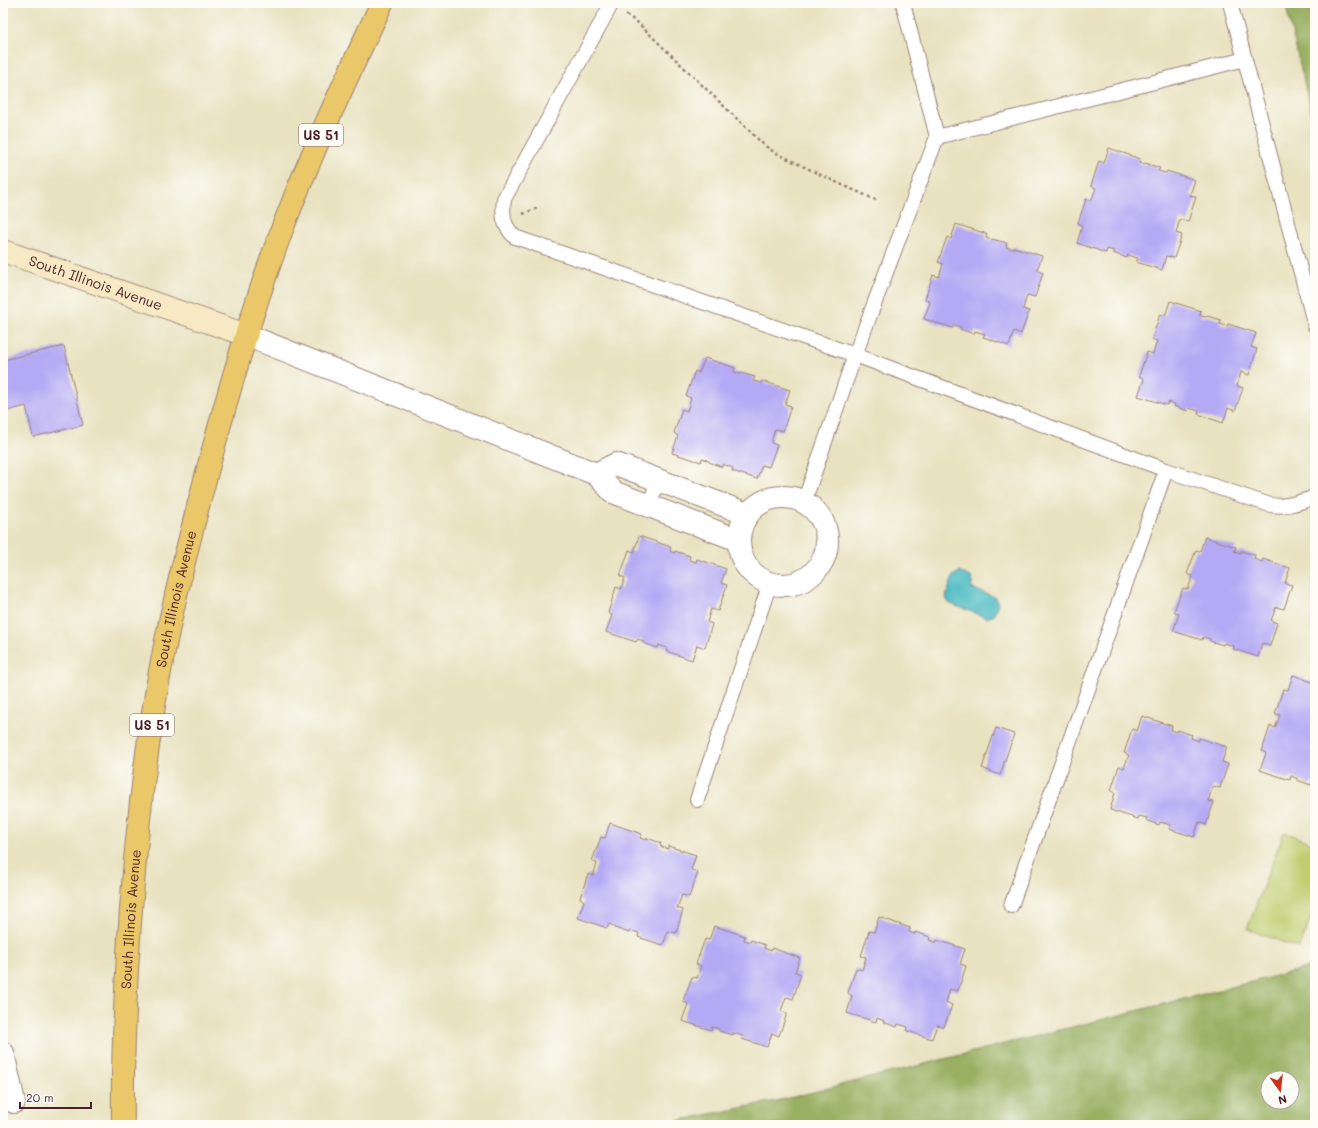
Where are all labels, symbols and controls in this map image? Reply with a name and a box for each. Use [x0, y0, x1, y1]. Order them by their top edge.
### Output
road number: US 51 [299, 124, 343, 146]
street label: South Illinois Avenue [26, 251, 165, 314]
street label: South Illinois Avenue [151, 528, 200, 669]
road number: US 51 [130, 714, 174, 736]
street label: South Illinois Avenue [116, 848, 145, 989]
north arrow [1260, 1070, 1300, 1110]
scale bar [20, 1084, 91, 1110]
text: 20 m [26, 1089, 54, 1105]
text: N [1277, 1092, 1289, 1108]

